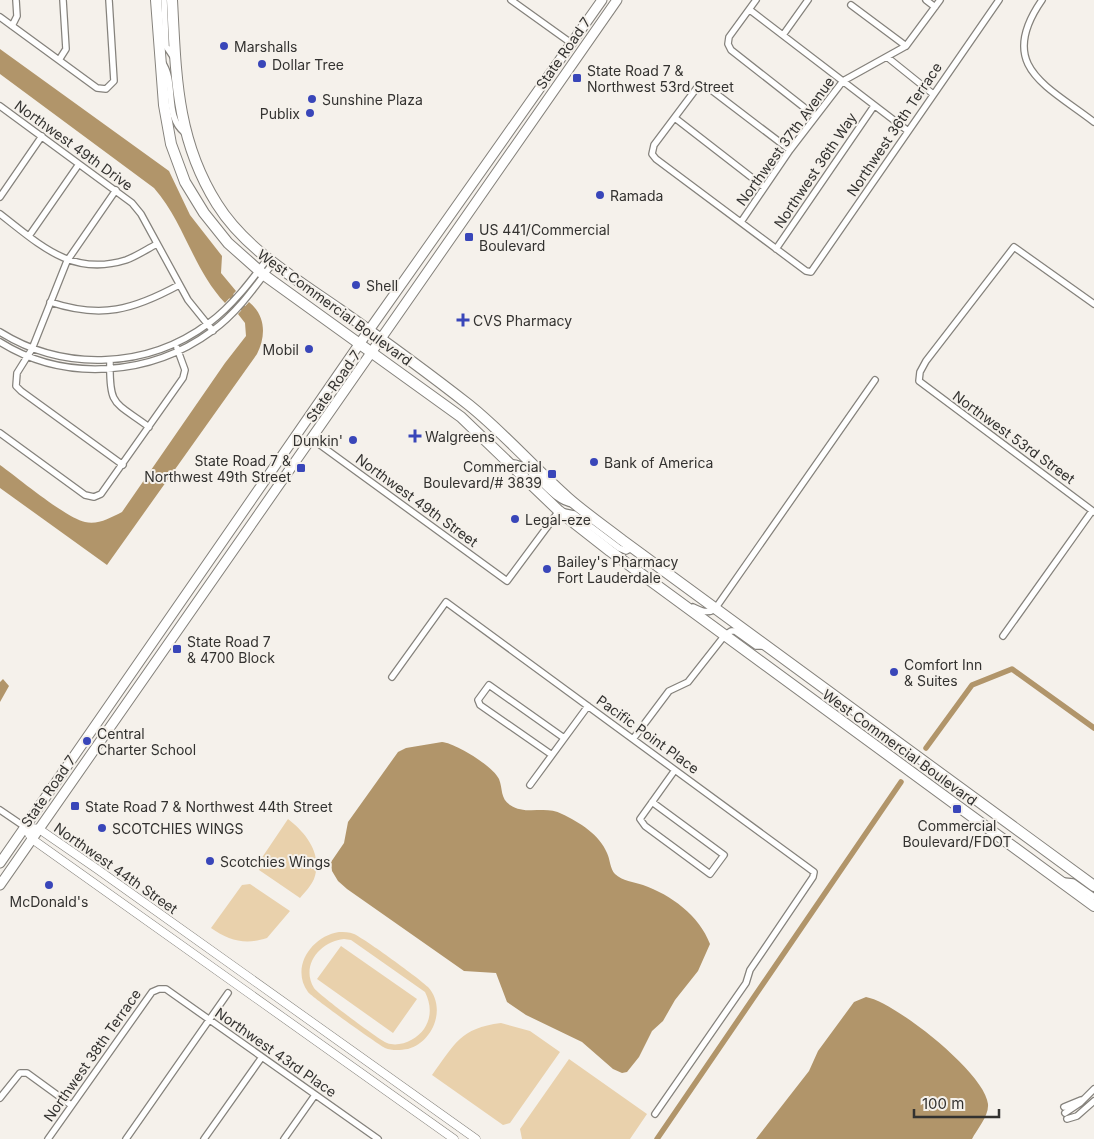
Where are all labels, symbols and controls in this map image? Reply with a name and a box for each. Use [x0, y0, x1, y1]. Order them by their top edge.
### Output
street label: State Road 7 [532, 14, 594, 92]
place label: Marshalls [234, 38, 297, 55]
marker: Marshalls [218, 40, 230, 52]
place label: Dollar Tree [272, 56, 344, 73]
marker: Dollar Tree [256, 58, 268, 70]
street label: Northwest 36th Terrace [843, 59, 945, 199]
place label: State Road 7 & Northwest 53rd Street [587, 62, 734, 95]
marker: State Road 7 & Northwest 53rd Street [571, 72, 583, 84]
street label: Northwest 37th Avenue [733, 73, 837, 209]
place label: Sunshine Plaza [322, 91, 423, 108]
marker: Sunshine Plaza [306, 93, 318, 105]
street label: Northwest 49th Drive [12, 96, 136, 194]
place label: Publix [260, 105, 300, 122]
marker: Publix [304, 107, 316, 119]
street label: Northwest 36th Way [770, 109, 860, 231]
place label: Ramada [610, 187, 663, 204]
marker: Ramada [594, 189, 606, 201]
place label: US 441/Commercial Boulevard [479, 221, 610, 254]
marker: US 441/Commercial Boulevard [463, 231, 475, 243]
street label: West Commercial Boulevard [255, 245, 415, 369]
place label: Shell [366, 277, 398, 294]
marker: Shell [350, 279, 362, 291]
place label: CVS Pharmacy [473, 312, 572, 329]
marker: CVS Pharmacy [457, 314, 469, 326]
place label: Mobil [263, 341, 299, 358]
marker: Mobil [303, 343, 315, 355]
street label: State Road 7 [302, 347, 364, 425]
street label: Northwest 53rd Street [950, 387, 1079, 487]
place label: Walgreens [425, 428, 495, 445]
marker: Walgreens [409, 430, 421, 442]
place label: Dunkin' [293, 432, 343, 449]
marker: Dunkin' [347, 434, 359, 446]
street label: Northwest 49th Street [353, 450, 482, 550]
place label: State Road 7 & Northwest 49th Street [144, 452, 291, 485]
place label: Bank of America [604, 454, 713, 471]
marker: Bank of America [588, 456, 600, 468]
place label: Commercial Boulevard/# 3839 [423, 458, 542, 491]
marker: State Road 7 & Northwest 49th Street [295, 462, 307, 474]
marker: Commercial Boulevard/# 3839 [546, 468, 558, 480]
place label: Legal-eze [525, 511, 591, 528]
marker: Legal-eze [509, 513, 521, 525]
place label: Bailey's Pharmacy Fort Lauderdale [557, 553, 679, 586]
marker: Bailey's Pharmacy Fort Lauderdale [541, 563, 553, 575]
place label: State Road 7 & 4700 Block [187, 633, 275, 666]
marker: State Road 7 & 4700 Block [171, 643, 183, 655]
place label: Comfort Inn & Suites [904, 656, 982, 689]
marker: Comfort Inn & Suites [888, 666, 900, 678]
street label: West Commercial Boulevard [820, 685, 980, 809]
street label: Pacific Point Place [593, 691, 703, 777]
place label: Central Charter School [97, 725, 196, 758]
marker: Central Charter School [81, 735, 93, 747]
street label: State Road 7 [17, 752, 79, 830]
place label: State Road 7 & Northwest 44th Street [85, 798, 333, 815]
marker: State Road 7 & Northwest 44th Street [69, 800, 81, 812]
marker: Commercial Boulevard/FDOT [951, 803, 963, 815]
place label: Commercial Boulevard/FDOT [902, 817, 1012, 850]
street label: Northwest 44th Street [51, 819, 181, 917]
place label: SCOTCHIES WINGS [112, 820, 243, 837]
marker: SCOTCHIES WINGS [96, 822, 108, 834]
place label: Scotchies Wings [220, 853, 330, 870]
marker: Scotchies Wings [204, 855, 216, 867]
marker: McDonald's [43, 879, 55, 891]
place label: McDonald's [10, 893, 88, 910]
street label: Northwest 38th Terrace [40, 986, 144, 1124]
street label: Northwest 43rd Place [212, 1004, 340, 1100]
scale bar [914, 1086, 999, 1118]
text: 100 m [922, 1094, 964, 1113]

